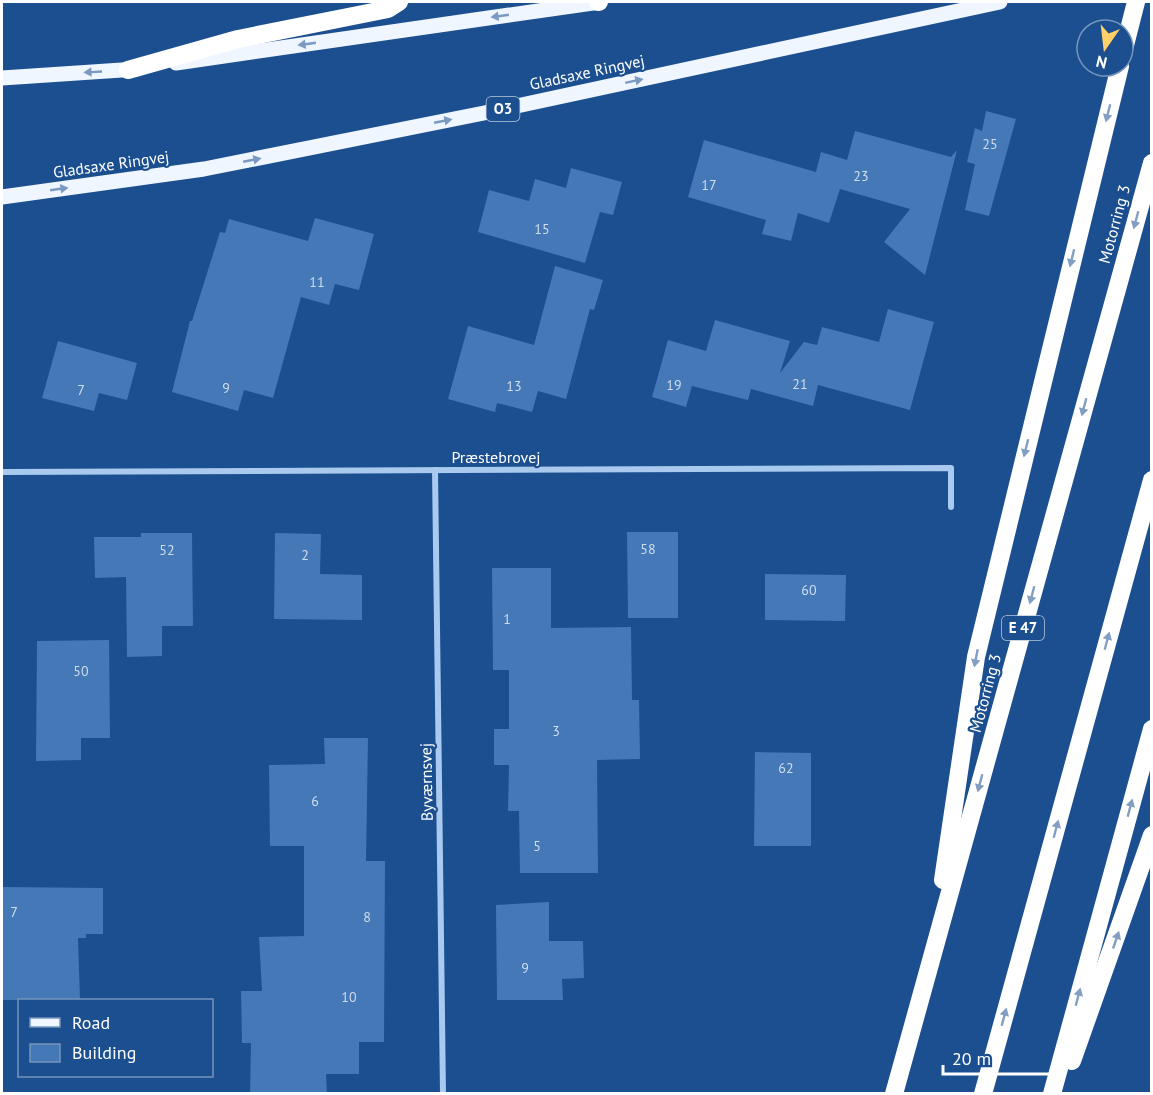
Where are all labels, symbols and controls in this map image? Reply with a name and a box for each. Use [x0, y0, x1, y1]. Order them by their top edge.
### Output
one-way arrow [490, 12, 509, 21]
north arrow [1075, 18, 1135, 78]
one-way arrow [297, 40, 316, 49]
street label: Gladsaxe Ringvej [528, 50, 646, 94]
text: N [1094, 52, 1109, 74]
one-way arrow [83, 67, 102, 77]
one-way arrow [625, 75, 643, 85]
road number: O3 [486, 97, 520, 121]
one-way arrow [1102, 104, 1112, 122]
one-way arrow [434, 116, 453, 125]
house number: 25 [982, 135, 998, 153]
street label: Gladsaxe Ringvej [52, 146, 170, 182]
one-way arrow [243, 155, 262, 164]
house number: 23 [853, 167, 869, 185]
house number: 17 [701, 176, 717, 194]
street label: Motorring 3 [1094, 183, 1134, 265]
one-way arrow [50, 184, 69, 193]
one-way arrow [1131, 211, 1140, 229]
house number: 15 [534, 220, 550, 238]
one-way arrow [1067, 249, 1077, 267]
house number: 11 [309, 273, 325, 291]
house number: 21 [792, 375, 808, 393]
house number: 19 [666, 376, 682, 394]
house number: 13 [506, 377, 522, 395]
house number: 9 [222, 379, 230, 397]
house number: 7 [77, 381, 85, 399]
one-way arrow [1079, 399, 1088, 417]
one-way arrow [1021, 438, 1031, 457]
street label: Præstebrovej [451, 447, 541, 467]
house number: 58 [640, 540, 656, 558]
house number: 52 [159, 541, 175, 559]
house number: 2 [301, 546, 309, 564]
house number: 60 [801, 581, 817, 599]
one-way arrow [1027, 587, 1036, 605]
house number: 1 [503, 610, 511, 628]
road number: E 47 [1002, 616, 1044, 640]
one-way arrow [1103, 632, 1113, 650]
one-way arrow [971, 648, 980, 667]
street label: Motorring 3 [965, 652, 1005, 734]
house number: 50 [73, 662, 89, 680]
house number: 3 [552, 722, 560, 740]
street label: Byværnsvej [415, 743, 437, 821]
house number: 62 [778, 759, 794, 777]
one-way arrow [975, 775, 984, 793]
house number: 6 [311, 792, 319, 810]
one-way arrow [1126, 799, 1135, 817]
one-way arrow [1052, 820, 1061, 838]
house number: 5 [533, 837, 541, 855]
house number: 7 [10, 903, 18, 921]
house number: 8 [363, 908, 371, 926]
one-way arrow [1112, 931, 1121, 949]
house number: 9 [521, 959, 529, 977]
one-way arrow [1074, 987, 1084, 1006]
house number: 10 [341, 988, 357, 1006]
legend [18, 999, 213, 1077]
one-way arrow [1000, 1008, 1009, 1026]
text: Road [72, 1011, 110, 1034]
scale bar [943, 1038, 1060, 1076]
text: Building [72, 1041, 136, 1064]
text: 20 m [952, 1047, 991, 1070]

